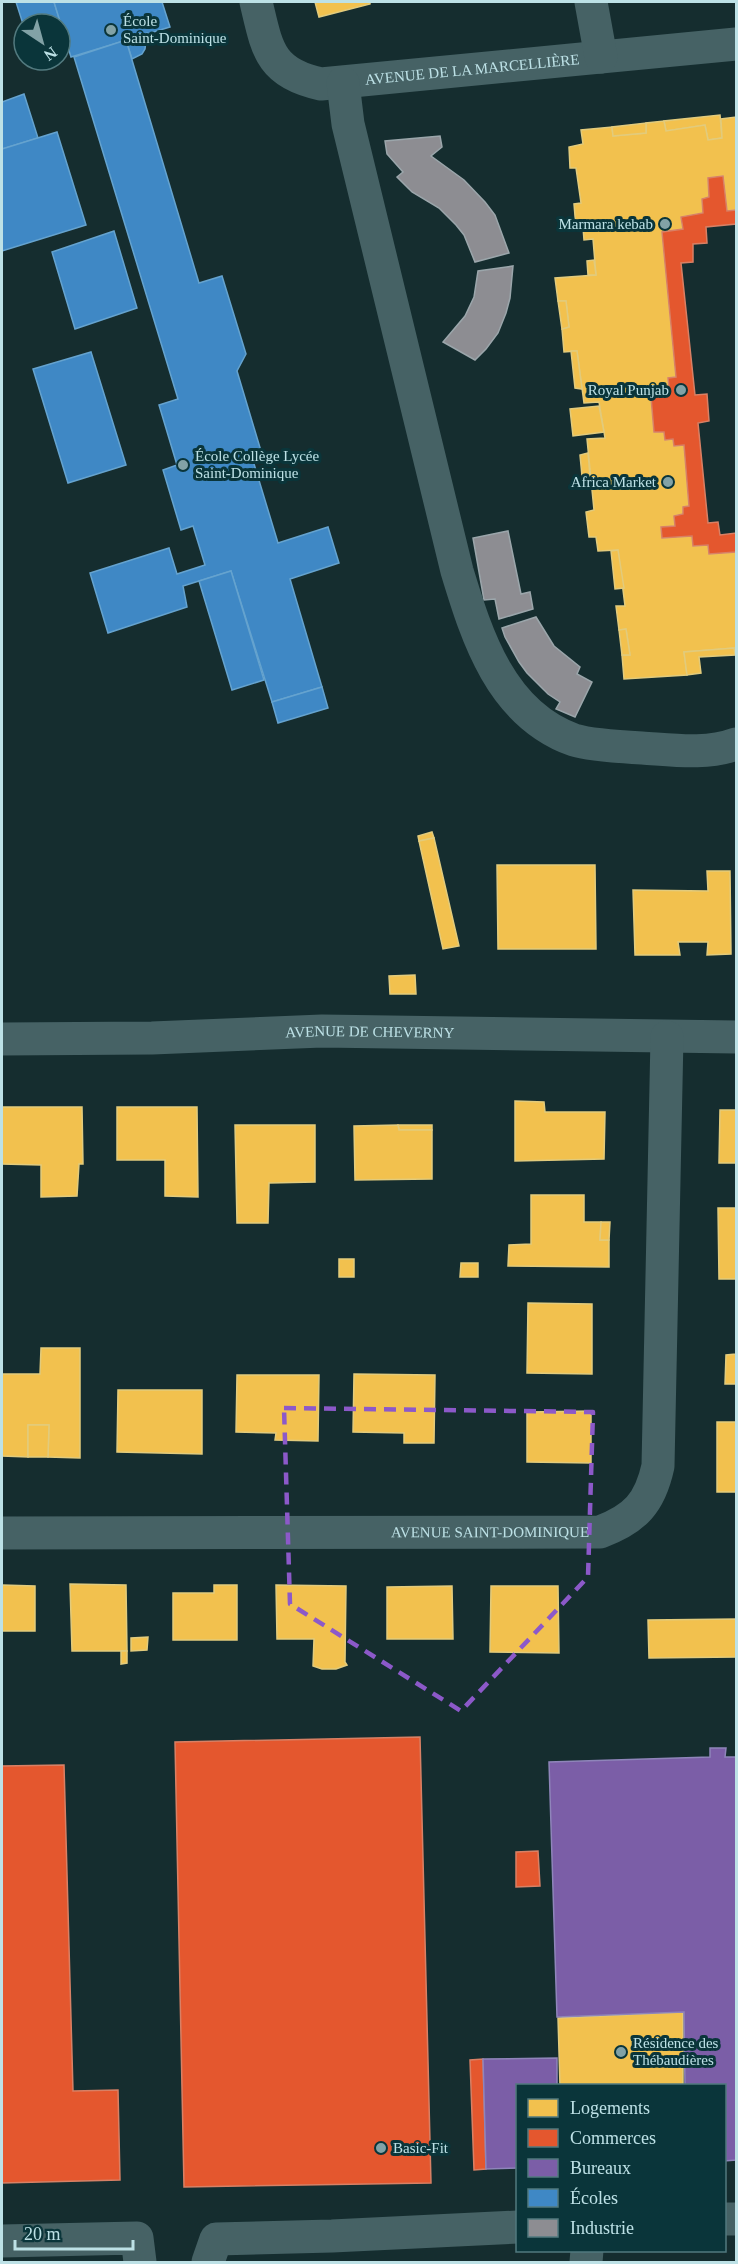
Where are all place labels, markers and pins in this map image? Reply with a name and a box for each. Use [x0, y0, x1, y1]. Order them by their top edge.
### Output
place label: École Saint-Dominique [123, 13, 227, 46]
marker: École Saint-Dominique [104, 23, 118, 37]
place label: Marmara kebab [558, 216, 653, 232]
marker: Marmara kebab [658, 217, 672, 231]
place label: Royal Punjab [588, 382, 669, 398]
marker: Royal Punjab [674, 383, 688, 397]
place label: École Collège Lycée Saint-Dominique [195, 448, 319, 481]
marker: École Collège Lycée Saint-Dominique [176, 458, 190, 472]
place label: Africa Market [571, 474, 657, 490]
marker: Africa Market [661, 475, 675, 489]
place label: Résidence des Thébaudières [633, 2035, 719, 2068]
marker: Résidence des Thébaudières [614, 2045, 628, 2059]
place label: Basic-Fit [393, 2140, 449, 2156]
marker: Basic-Fit [374, 2141, 388, 2155]

